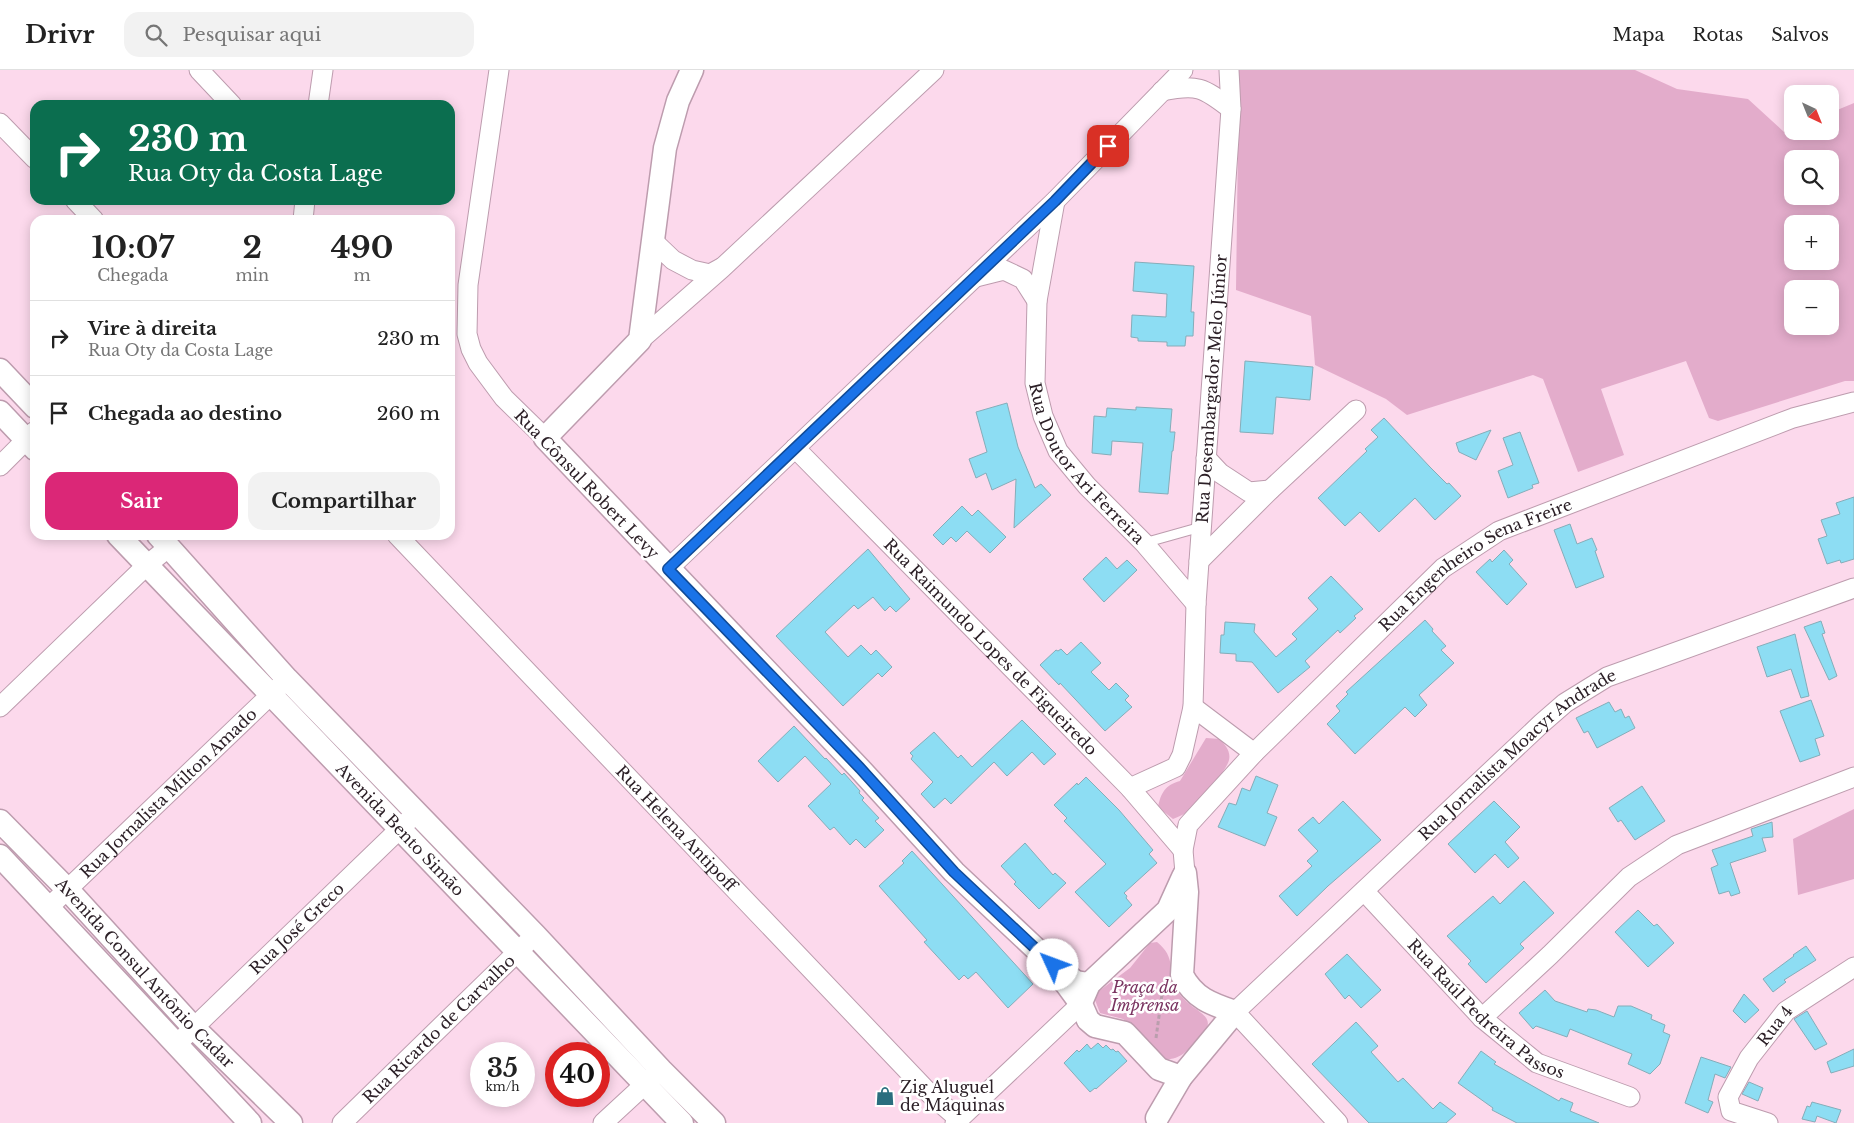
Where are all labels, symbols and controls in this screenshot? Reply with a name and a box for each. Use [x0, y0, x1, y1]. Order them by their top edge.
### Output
search box [124, 12, 474, 57]
text: Drivr [25, 20, 94, 49]
icon: search [142, 21, 170, 49]
text: Pesquisar aqui [182, 23, 321, 46]
text: Mapa [1613, 24, 1664, 46]
text: Rotas [1692, 24, 1743, 46]
text: Salvos [1771, 24, 1829, 46]
north arrow [1784, 85, 1839, 140]
map controls [1784, 85, 1839, 335]
text: 230 m [128, 117, 248, 160]
icon: right [45, 120, 110, 185]
pin [1087, 125, 1129, 167]
icon: arrive [1094, 132, 1122, 160]
button: search [1784, 150, 1839, 205]
text: Rua Oty da Costa Lage [128, 160, 383, 187]
button: + [1784, 215, 1839, 270]
text: 10:07 [92, 229, 174, 266]
text: 2 [243, 229, 262, 266]
text: 490 [331, 229, 393, 266]
street label: Rua Desembargador Melo Júnior [1192, 253, 1231, 524]
text: Chegada [97, 265, 168, 285]
text: min [235, 265, 269, 285]
text: m [353, 265, 371, 285]
button: − [1784, 280, 1839, 335]
text: Vire à direita [88, 317, 217, 340]
icon: right [45, 324, 73, 352]
text: 230 m [377, 327, 440, 350]
text: Rua Oty da Costa Lage [88, 340, 273, 360]
street label: Rua Doutor Ari Ferreira [1025, 380, 1149, 548]
icon: arrive [45, 399, 73, 427]
text: Chegada ao destino [88, 402, 282, 425]
text: 260 m [377, 402, 440, 425]
street label: Rua Cônsul Robert Levy [510, 405, 664, 563]
button: Sair [45, 472, 238, 530]
button: Compartilhar [248, 472, 440, 530]
street label: Rua Engenheiro Sena Freire [1375, 494, 1575, 635]
street label: Rua Raimundo Lopes de Figueiredo [880, 534, 1102, 759]
street label: Rua Jornalista Moacyr Andrade [1414, 665, 1618, 844]
street label: Rua Jornalista Milton Amado [76, 704, 261, 882]
street label: Avenida Bento Simão [331, 758, 469, 900]
street label: Rua Helena Antipoff [612, 761, 743, 897]
street label: Avenida Consul Antônio Cadar [51, 873, 239, 1072]
street label: Rua José Greco [245, 878, 348, 978]
street label: Rua Raúl Pedreira Passos [1404, 935, 1567, 1082]
position arrow [1026, 938, 1078, 990]
street label: Rua Ricardo de Carvalho [358, 950, 519, 1107]
park label: Praça da Imprensa [1110, 977, 1179, 1015]
street label: Rua 4 [1753, 1001, 1797, 1050]
speed limit sign: 40 [545, 1042, 610, 1107]
text: 35 [487, 1053, 518, 1084]
place label: Zig Aluguel de Máquinas [900, 1077, 1005, 1115]
text: km/h [485, 1079, 520, 1094]
shop icon: Zig Aluguel de Máquinas [874, 1085, 896, 1107]

